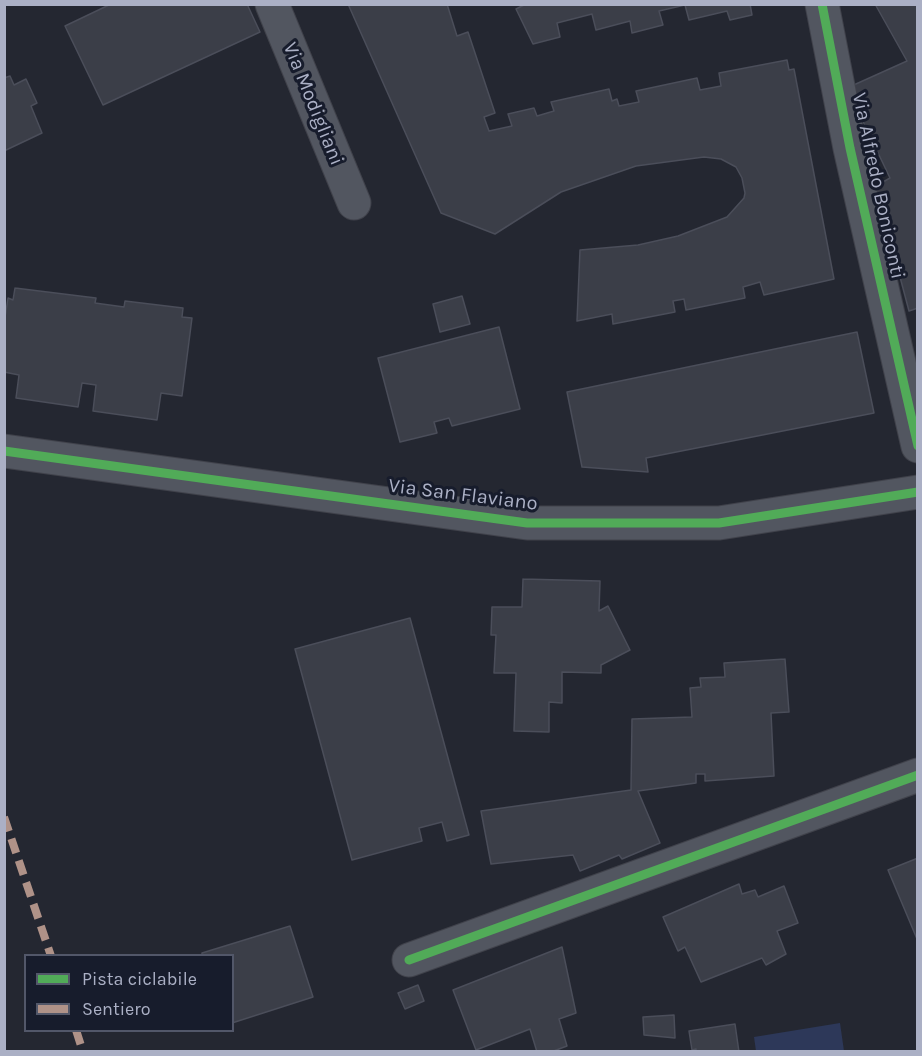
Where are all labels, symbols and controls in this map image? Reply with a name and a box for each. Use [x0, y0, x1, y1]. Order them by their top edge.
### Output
street label: Via Modigliani [277, 39, 349, 169]
street label: Via Alfredo Boniconti [846, 91, 910, 281]
street label: Via San Flaviano [387, 474, 539, 516]
legend [24, 954, 234, 1032]
text: Pista ciclabile [82, 968, 197, 990]
text: Sentiero [82, 998, 151, 1020]

